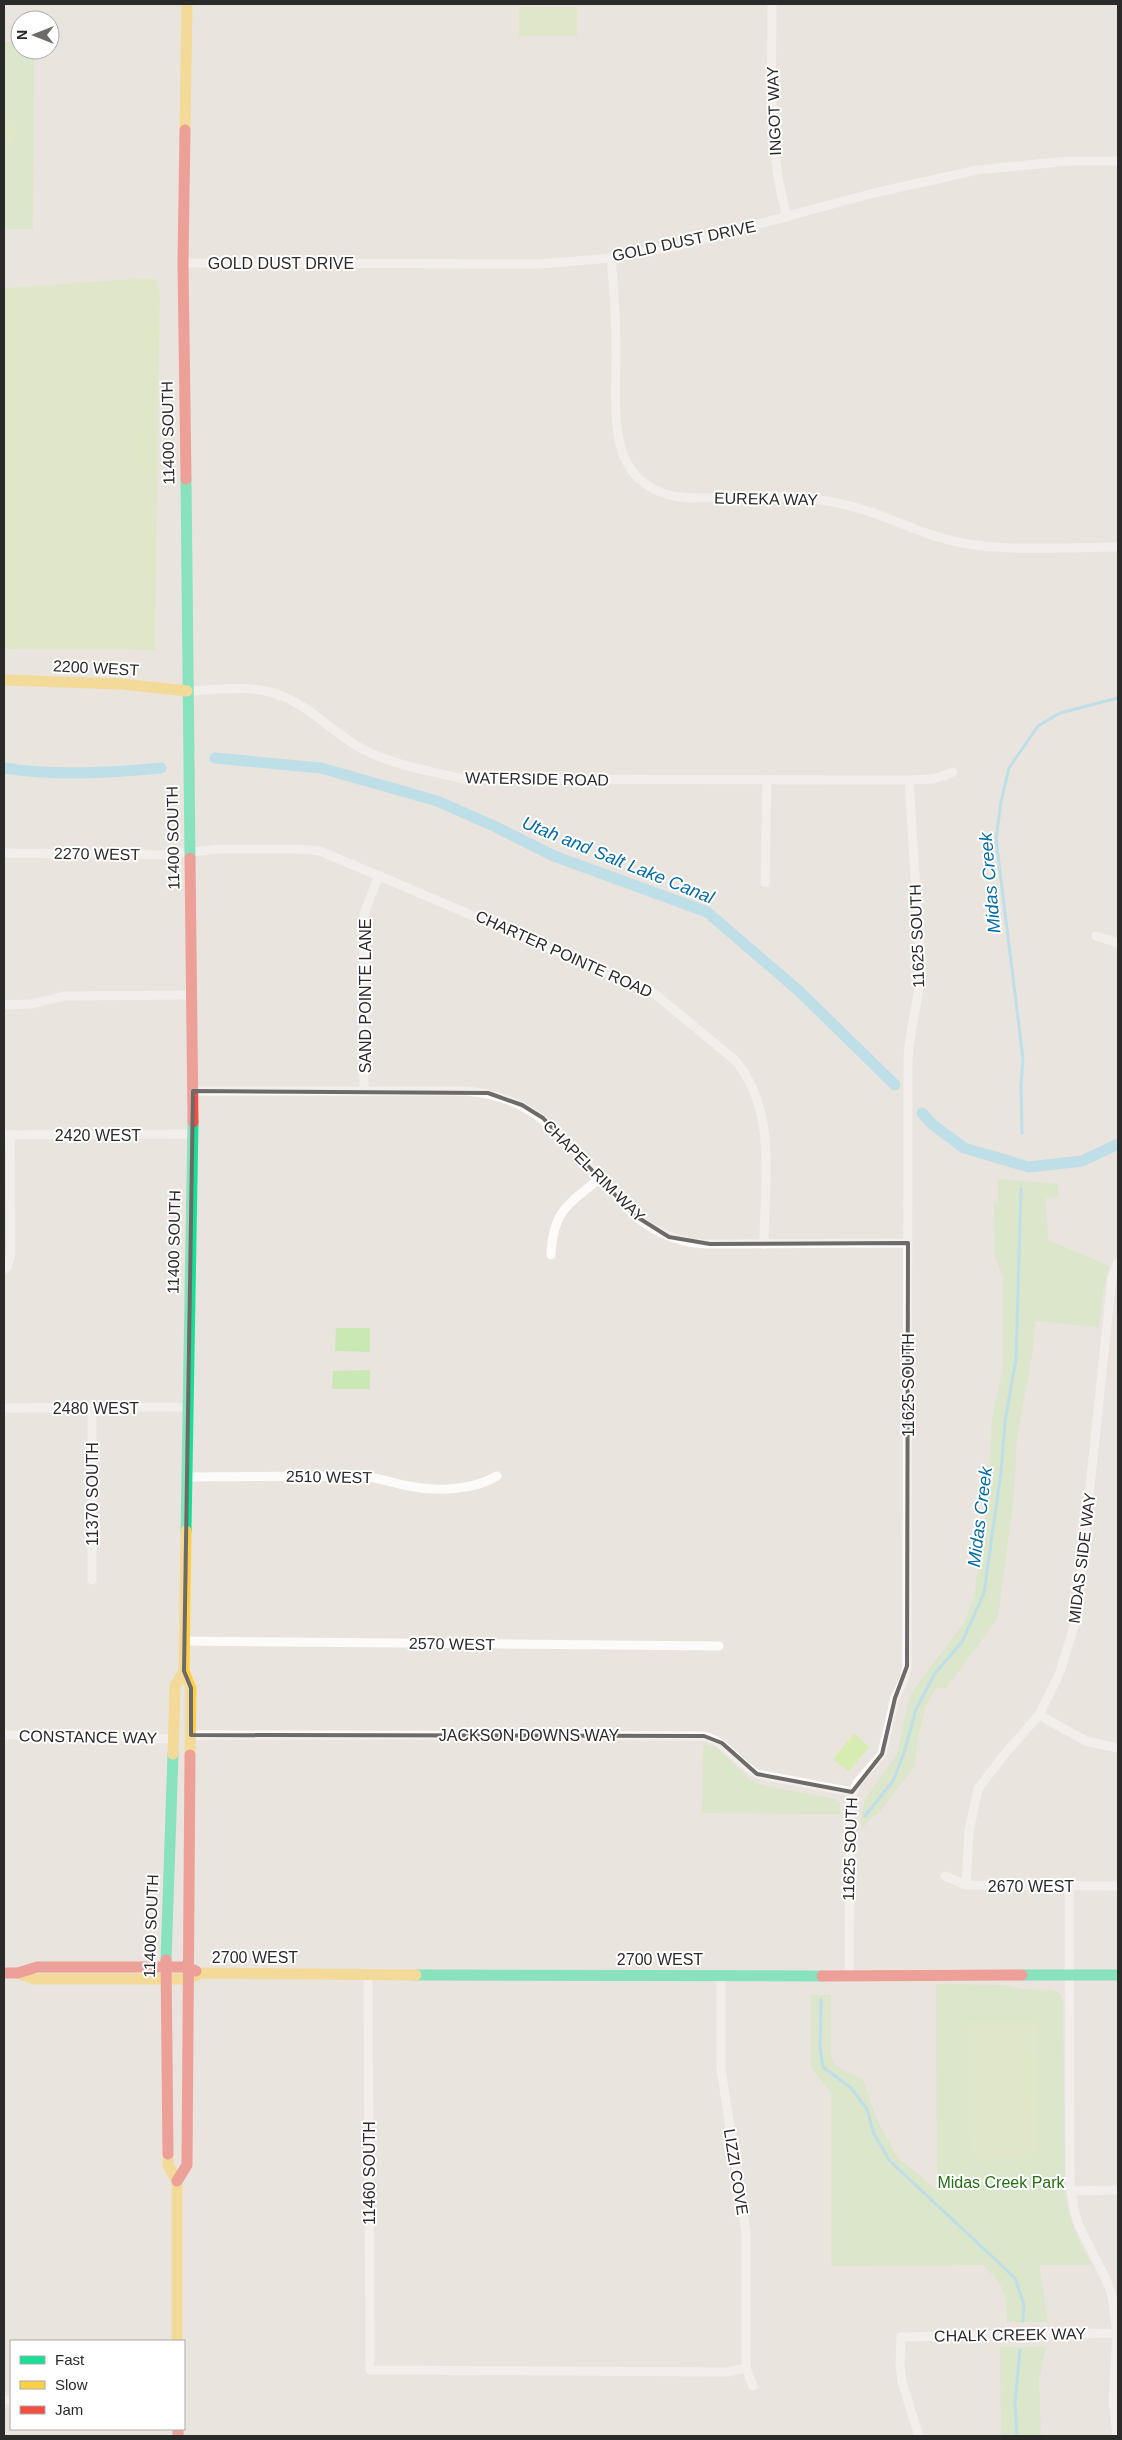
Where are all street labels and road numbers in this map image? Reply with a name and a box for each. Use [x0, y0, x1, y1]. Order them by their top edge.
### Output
street label: INGOT WAY [764, 66, 784, 156]
street label: GOLD DUST DRIVE [611, 217, 757, 265]
street label: GOLD DUST DRIVE [208, 255, 354, 272]
street label: 11400 SOUTH [159, 381, 177, 485]
street label: EUREKA WAY [714, 490, 818, 508]
street label: 2200 WEST [52, 657, 140, 679]
street label: WATERSIDE ROAD [465, 769, 609, 789]
street label: 11400 SOUTH [164, 786, 182, 890]
street label: 2270 WEST [54, 845, 140, 863]
street label: 11625 SOUTH [907, 884, 927, 988]
street label: CHARTER POINTE ROAD [473, 907, 655, 1001]
street label: SAND POINTE LANE [357, 919, 374, 1073]
street label: CHAPEL RIM WAY [540, 1117, 648, 1225]
street label: 2420 WEST [55, 1127, 141, 1144]
street label: 11400 SOUTH [165, 1190, 183, 1294]
street label: 11625 SOUTH [900, 1333, 917, 1437]
street label: 2480 WEST [53, 1400, 139, 1417]
street label: 11370 SOUTH [84, 1442, 101, 1546]
street label: 2510 WEST [286, 1468, 372, 1486]
street label: MIDAS SIDE WAY [1066, 1491, 1098, 1624]
street label: 2570 WEST [409, 1635, 495, 1653]
street label: CONSTANCE WAY [19, 1727, 158, 1747]
street label: JACKSON DOWNS WAY [439, 1727, 620, 1744]
street label: 11625 SOUTH [840, 1797, 860, 1901]
street label: 11400 SOUTH [141, 1874, 161, 1978]
street label: 2670 WEST [988, 1878, 1074, 1895]
street label: 2700 WEST [212, 1949, 298, 1966]
street label: 2700 WEST [617, 1951, 703, 1968]
street label: 11460 SOUTH [361, 2121, 378, 2225]
street label: LIZZI COVE [721, 2128, 751, 2216]
street label: CHALK CREEK WAY [934, 2325, 1086, 2345]

